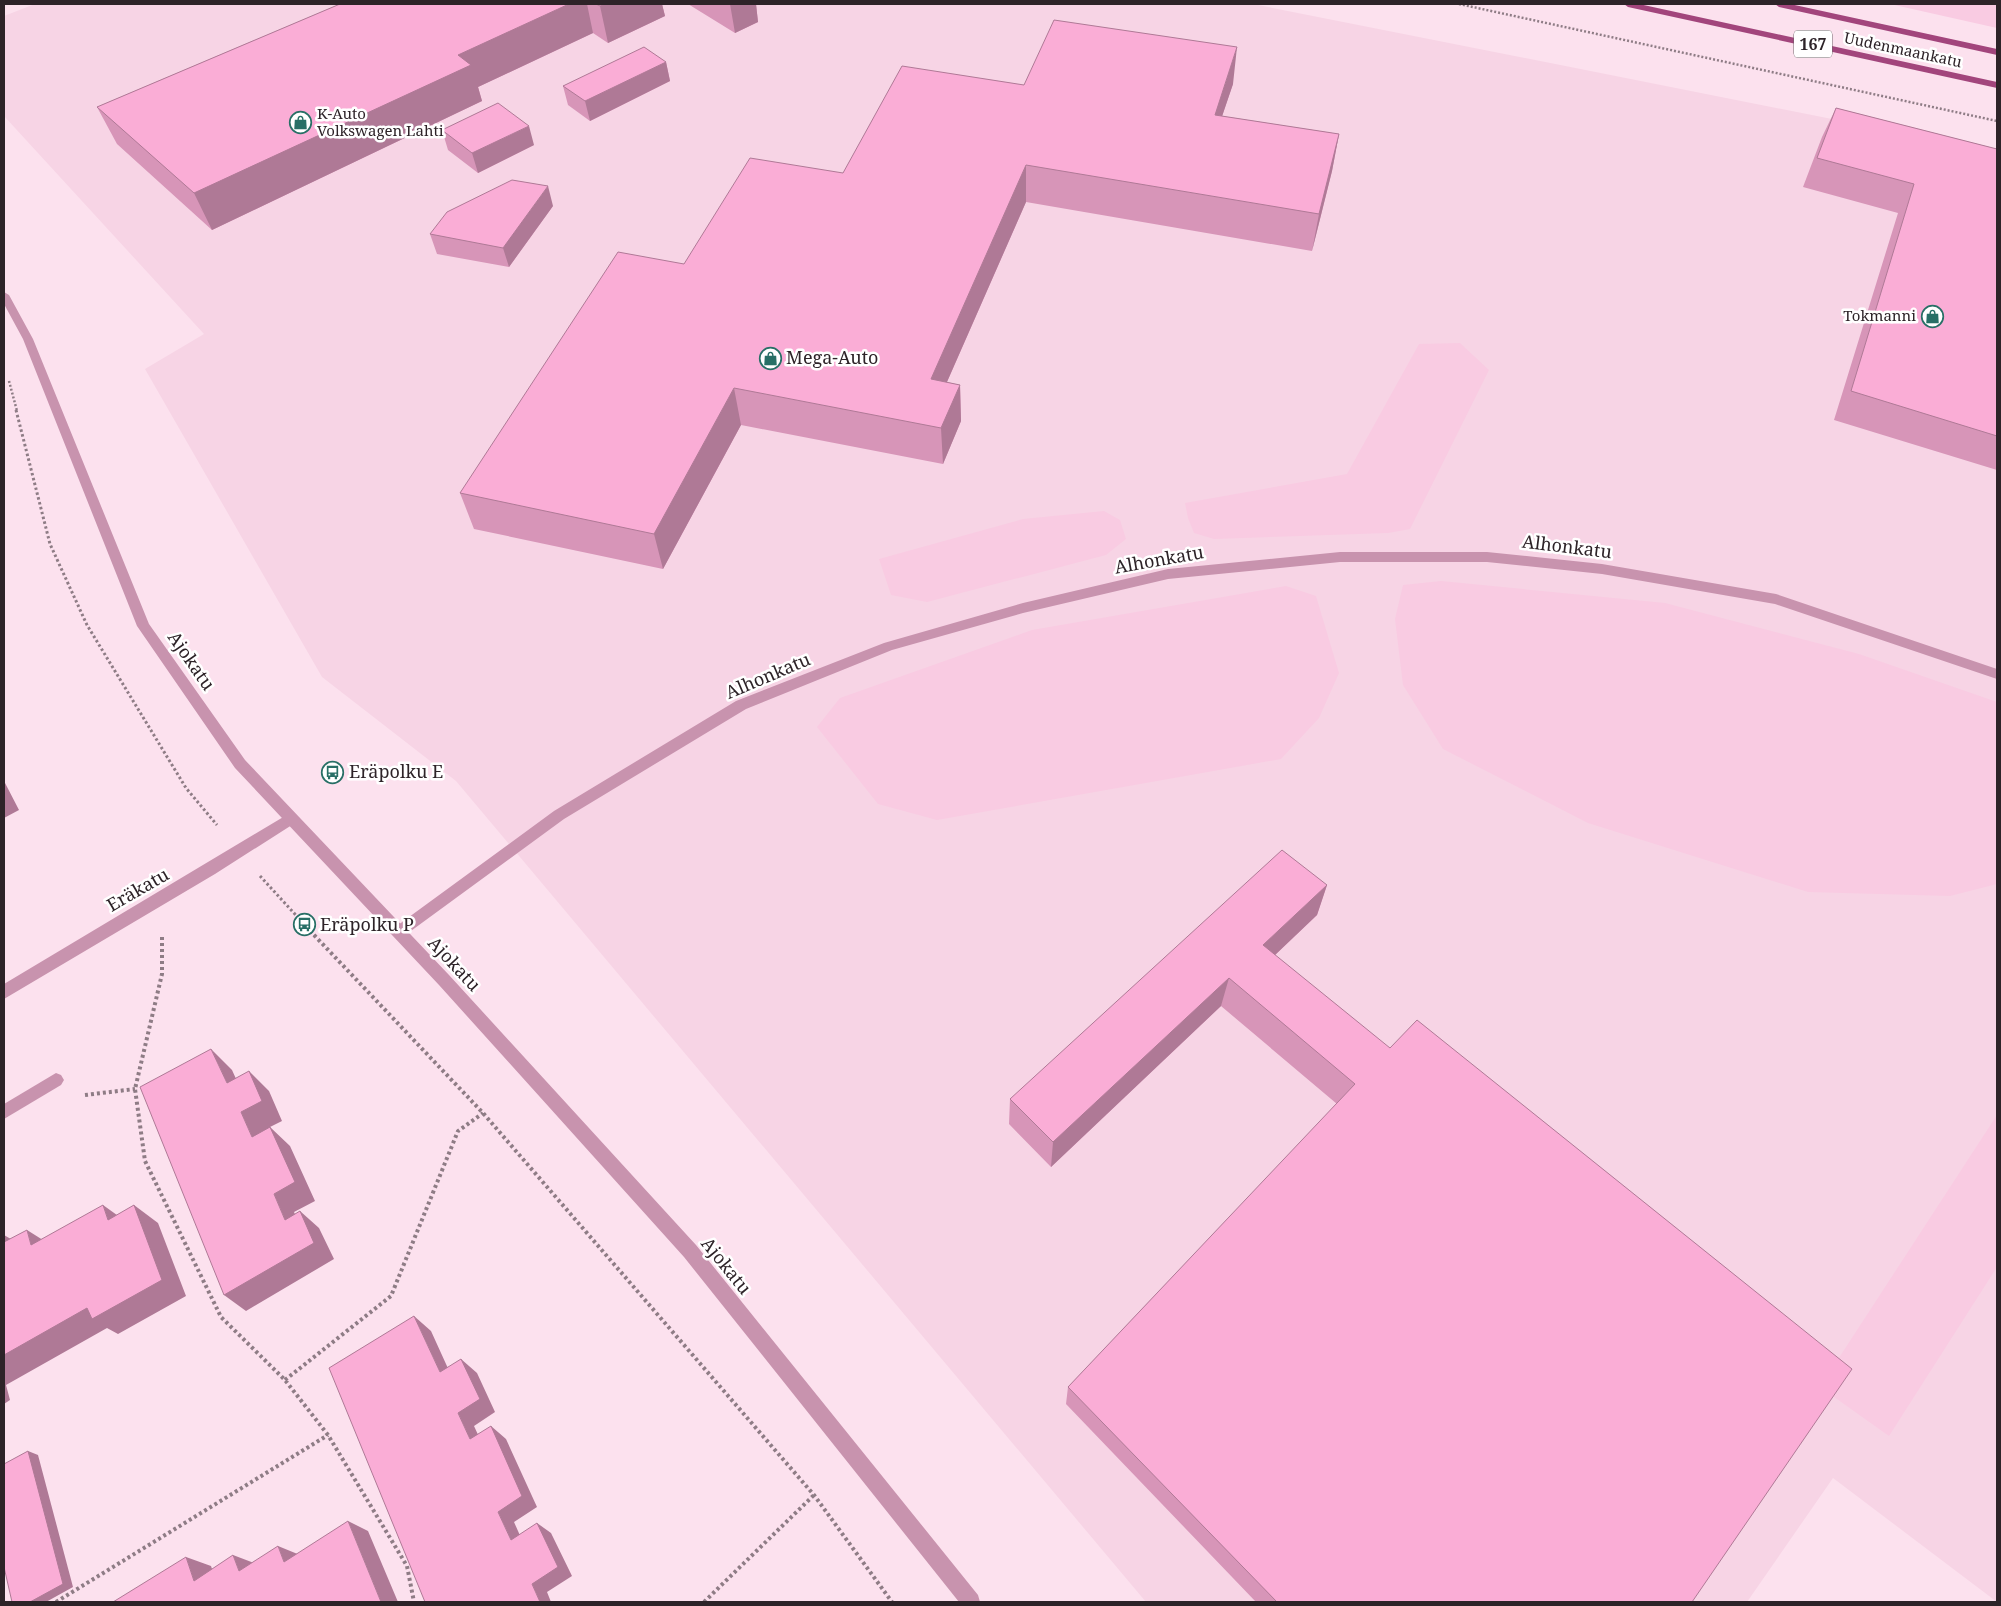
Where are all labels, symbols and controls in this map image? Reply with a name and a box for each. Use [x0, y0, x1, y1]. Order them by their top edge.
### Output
street label: Uudenmaankatu [1842, 27, 1964, 71]
road number: 167 [1794, 31, 1832, 58]
place label: K-Auto Volkswagen Lahti [317, 103, 444, 140]
shop icon: K-Auto Volkswagen Lahti [289, 111, 313, 135]
shop icon: Tokmanni [1920, 304, 1944, 328]
place label: Tokmanni [1843, 305, 1916, 325]
place label: Mega-Auto [786, 345, 878, 369]
shop icon: Mega-Auto [758, 346, 782, 370]
street label: Alhonkatu [1521, 529, 1614, 563]
street label: Alhonkatu [1112, 539, 1206, 579]
street label: Ajokatu [163, 626, 221, 695]
street label: Alhonkatu [721, 646, 814, 704]
place label: Eräpolku E [349, 759, 443, 783]
bus stop icon: Eräpolku E [321, 760, 345, 784]
street label: Eräkatu [102, 861, 173, 917]
place label: Eräpolku P [320, 912, 414, 936]
bus stop icon: Eräpolku P [292, 913, 316, 937]
street label: Ajokatu [423, 931, 487, 996]
street label: Ajokatu [696, 1232, 758, 1299]

